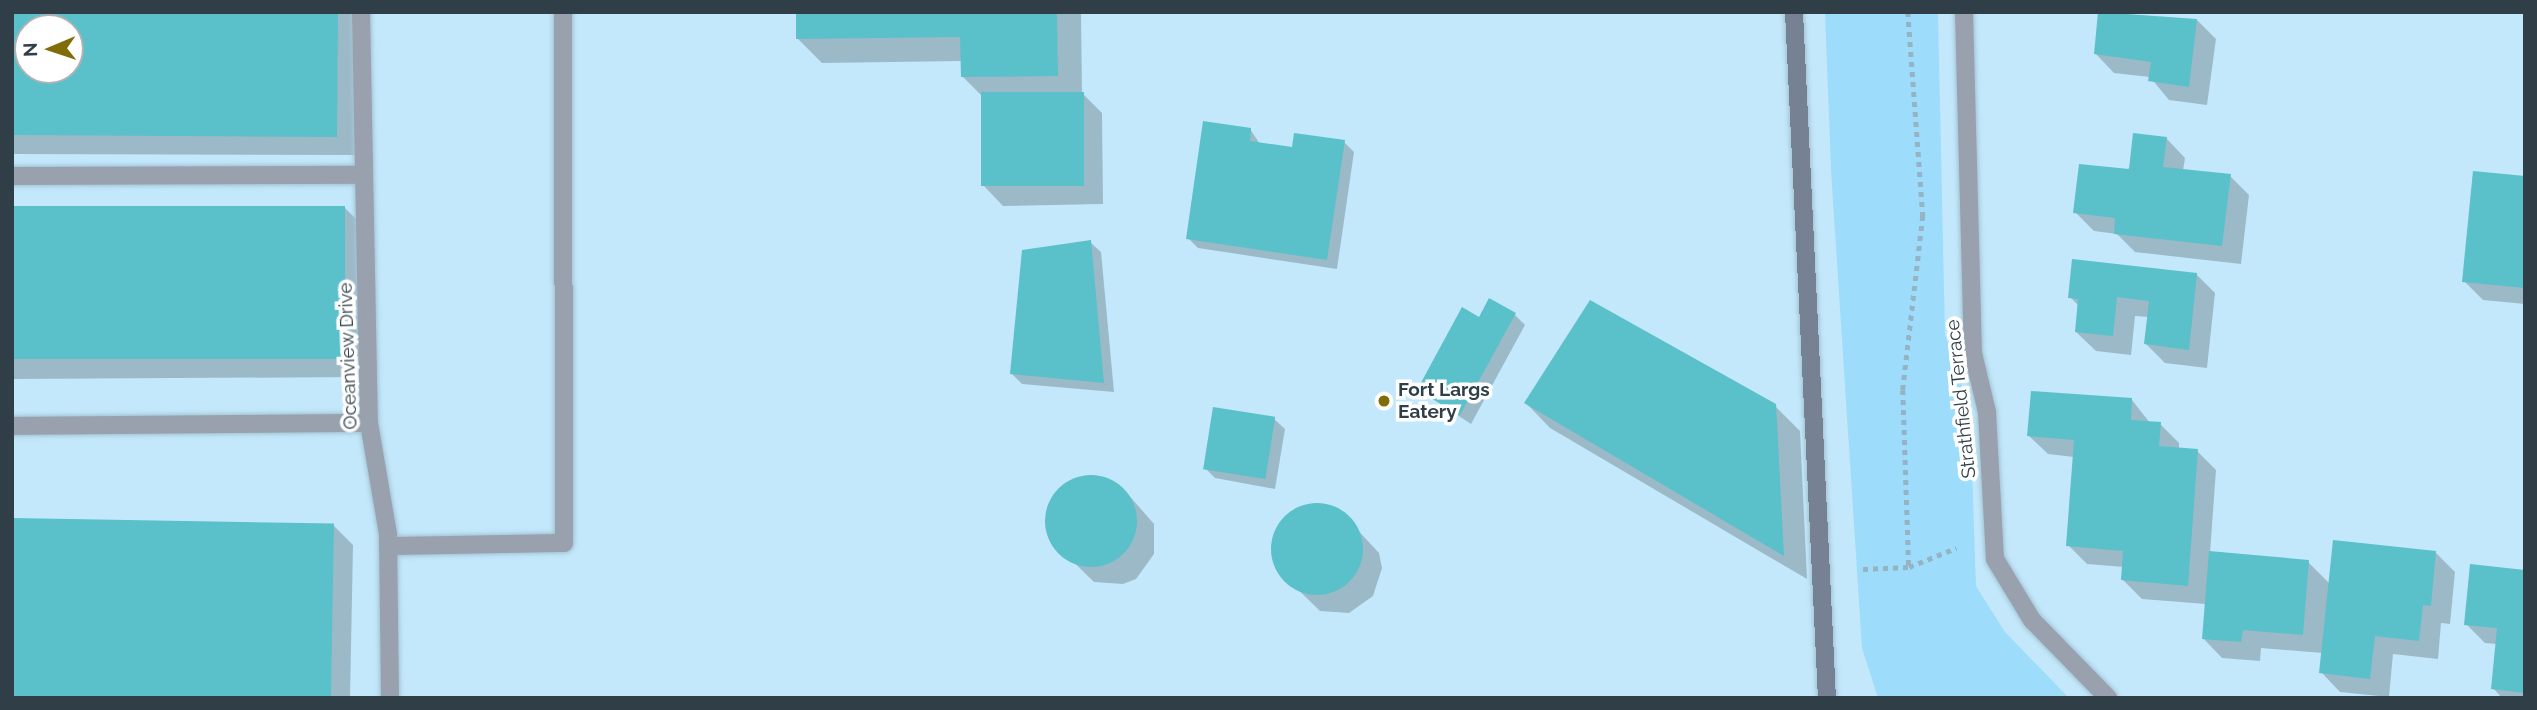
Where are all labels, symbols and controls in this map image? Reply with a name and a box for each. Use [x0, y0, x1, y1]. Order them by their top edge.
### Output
north arrow [14, 14, 84, 84]
text: N [19, 42, 41, 57]
street label: Oceanview Drive [334, 282, 362, 430]
street label: Strathfield Terrace [1941, 318, 1981, 480]
place label: Fort Largs Eatery [1398, 379, 1490, 423]
marker: Fort Largs Eatery [1376, 393, 1392, 409]

